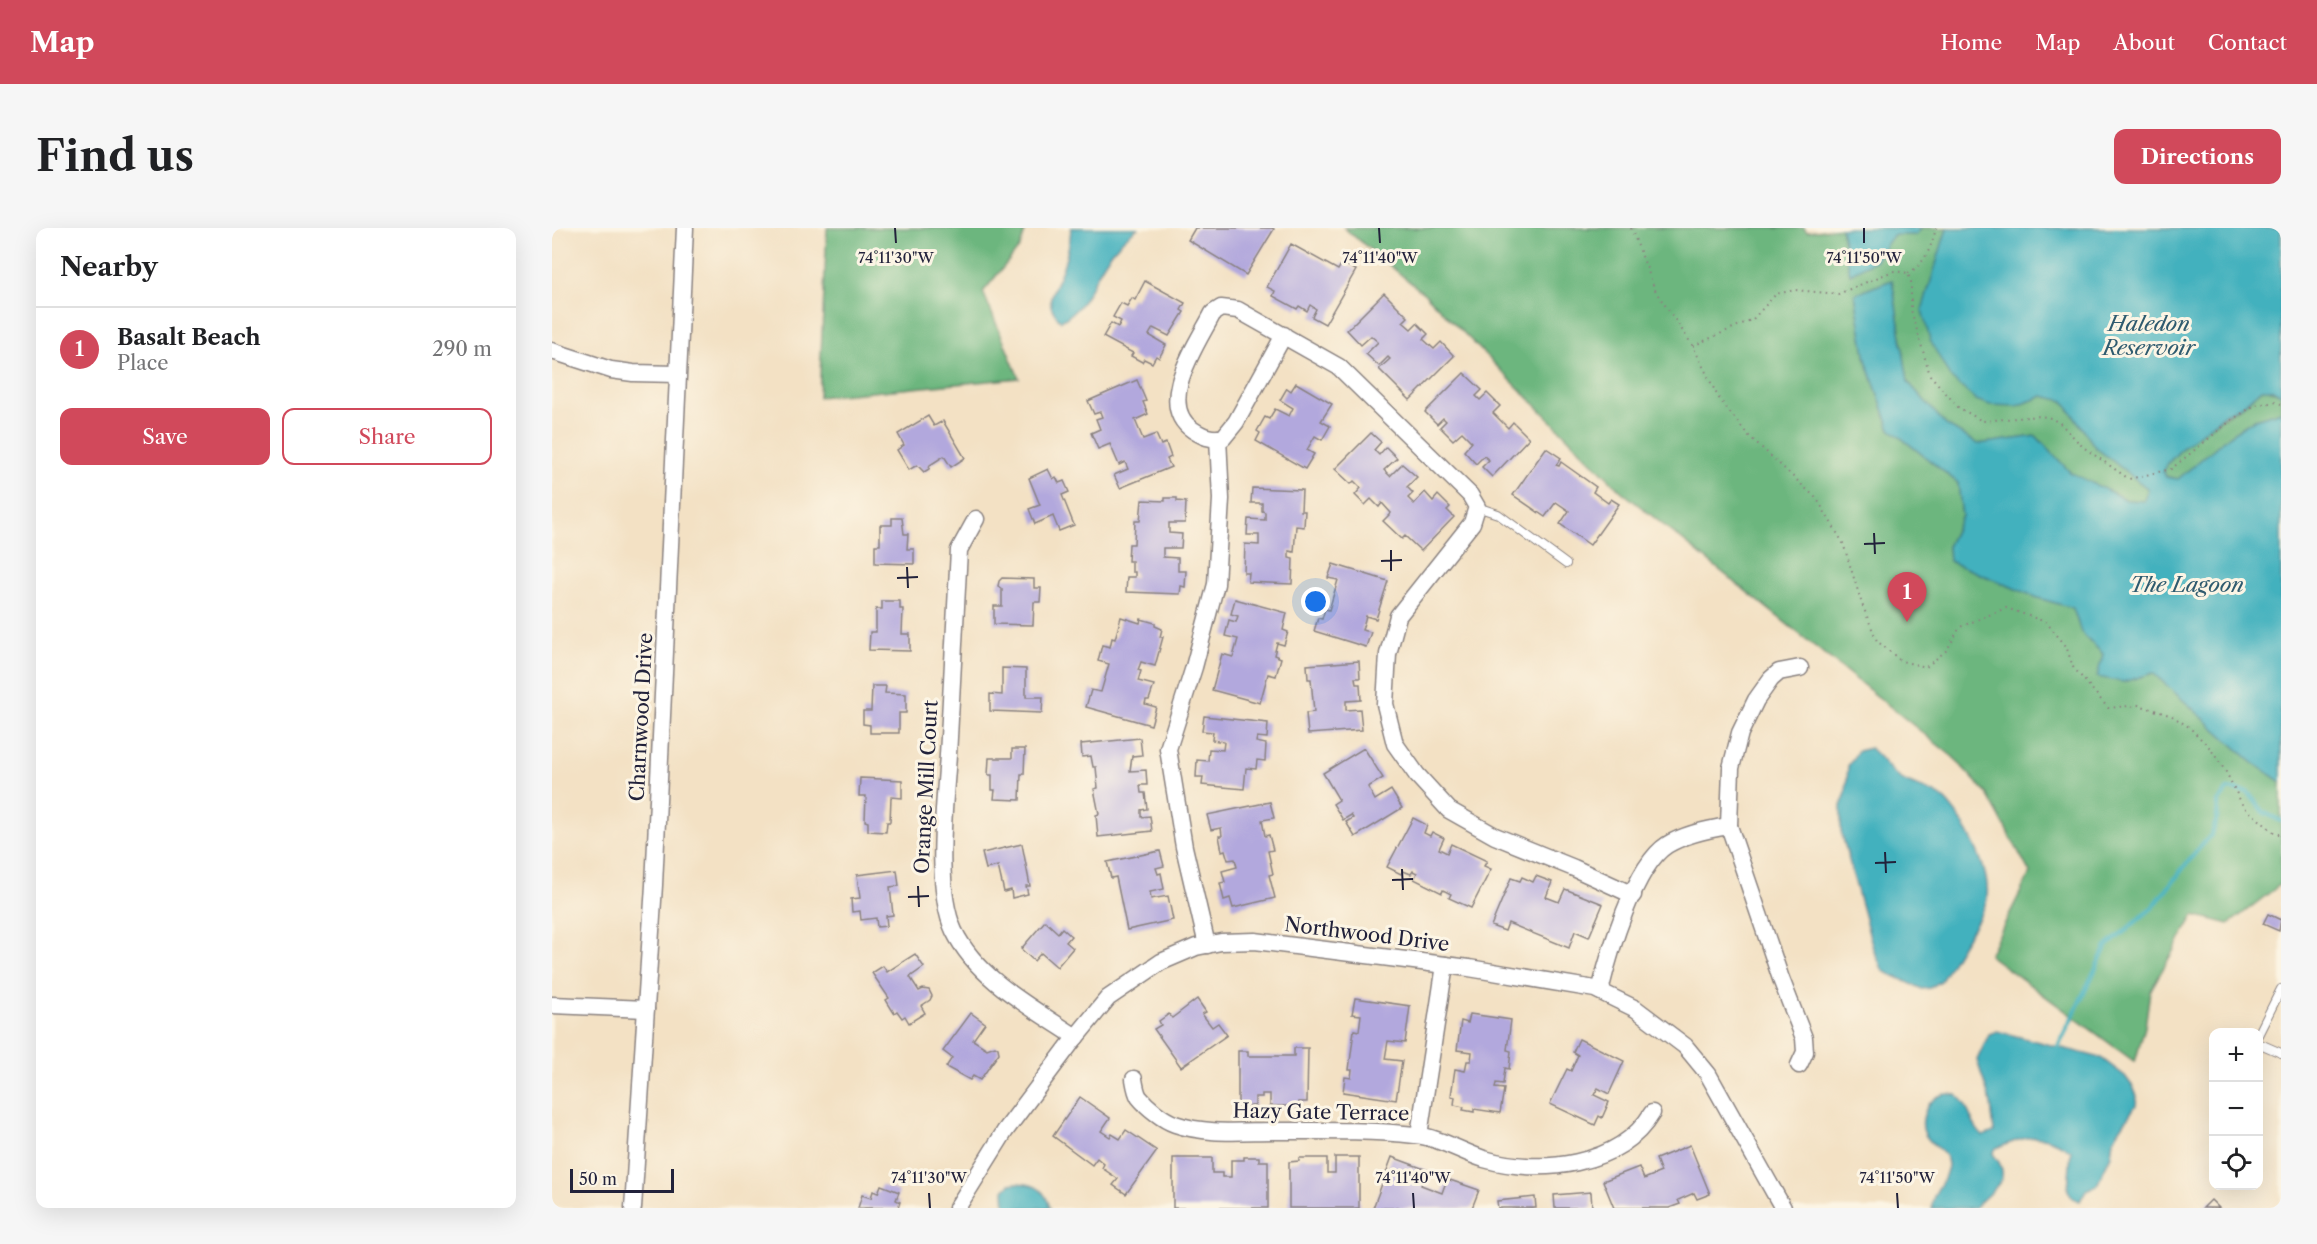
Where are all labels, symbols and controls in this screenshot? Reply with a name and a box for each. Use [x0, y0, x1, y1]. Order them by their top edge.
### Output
text: Map [30, 25, 94, 59]
text: Home [1941, 30, 2002, 55]
text: Map [2035, 30, 2080, 55]
text: About [2113, 30, 2175, 55]
text: Contact [2208, 30, 2287, 55]
button: Directions [2114, 129, 2281, 184]
text: Find us [36, 130, 194, 182]
text: 74°11'30"W [858, 248, 935, 267]
text: 74°11'40"W [1342, 248, 1418, 267]
text: 74°11'50"W [1826, 248, 1902, 267]
text: Nearby [60, 251, 158, 283]
water label: Haledon Reservoir [2101, 311, 2196, 360]
text: Basalt Beach [117, 324, 261, 351]
text: 1 [75, 337, 84, 361]
text: 290 m [432, 337, 492, 361]
text: Place [117, 351, 168, 375]
button: Save [60, 408, 270, 465]
button: Share [282, 408, 492, 465]
pin: 1 [1888, 572, 1926, 622]
water label: The Lagoon [2130, 572, 2244, 597]
your location [1301, 587, 1330, 616]
street label: Charnwood Drive [625, 632, 657, 802]
street label: Orange Mill Court [909, 699, 943, 875]
street label: Northwood Drive [1283, 912, 1451, 956]
map controls [2209, 1028, 2263, 1190]
button: + [2209, 1028, 2263, 1082]
button: − [2209, 1082, 2263, 1136]
street label: Hazy Gate Terrace [1232, 1098, 1410, 1126]
button: locate [2209, 1136, 2263, 1190]
scale bar [570, 1166, 674, 1194]
text: 74°11'30"W [891, 1168, 968, 1187]
text: 74°11'40"W [1375, 1168, 1451, 1187]
text: 74°11'50"W [1859, 1168, 1935, 1187]
text: 50 m [579, 1169, 617, 1189]

